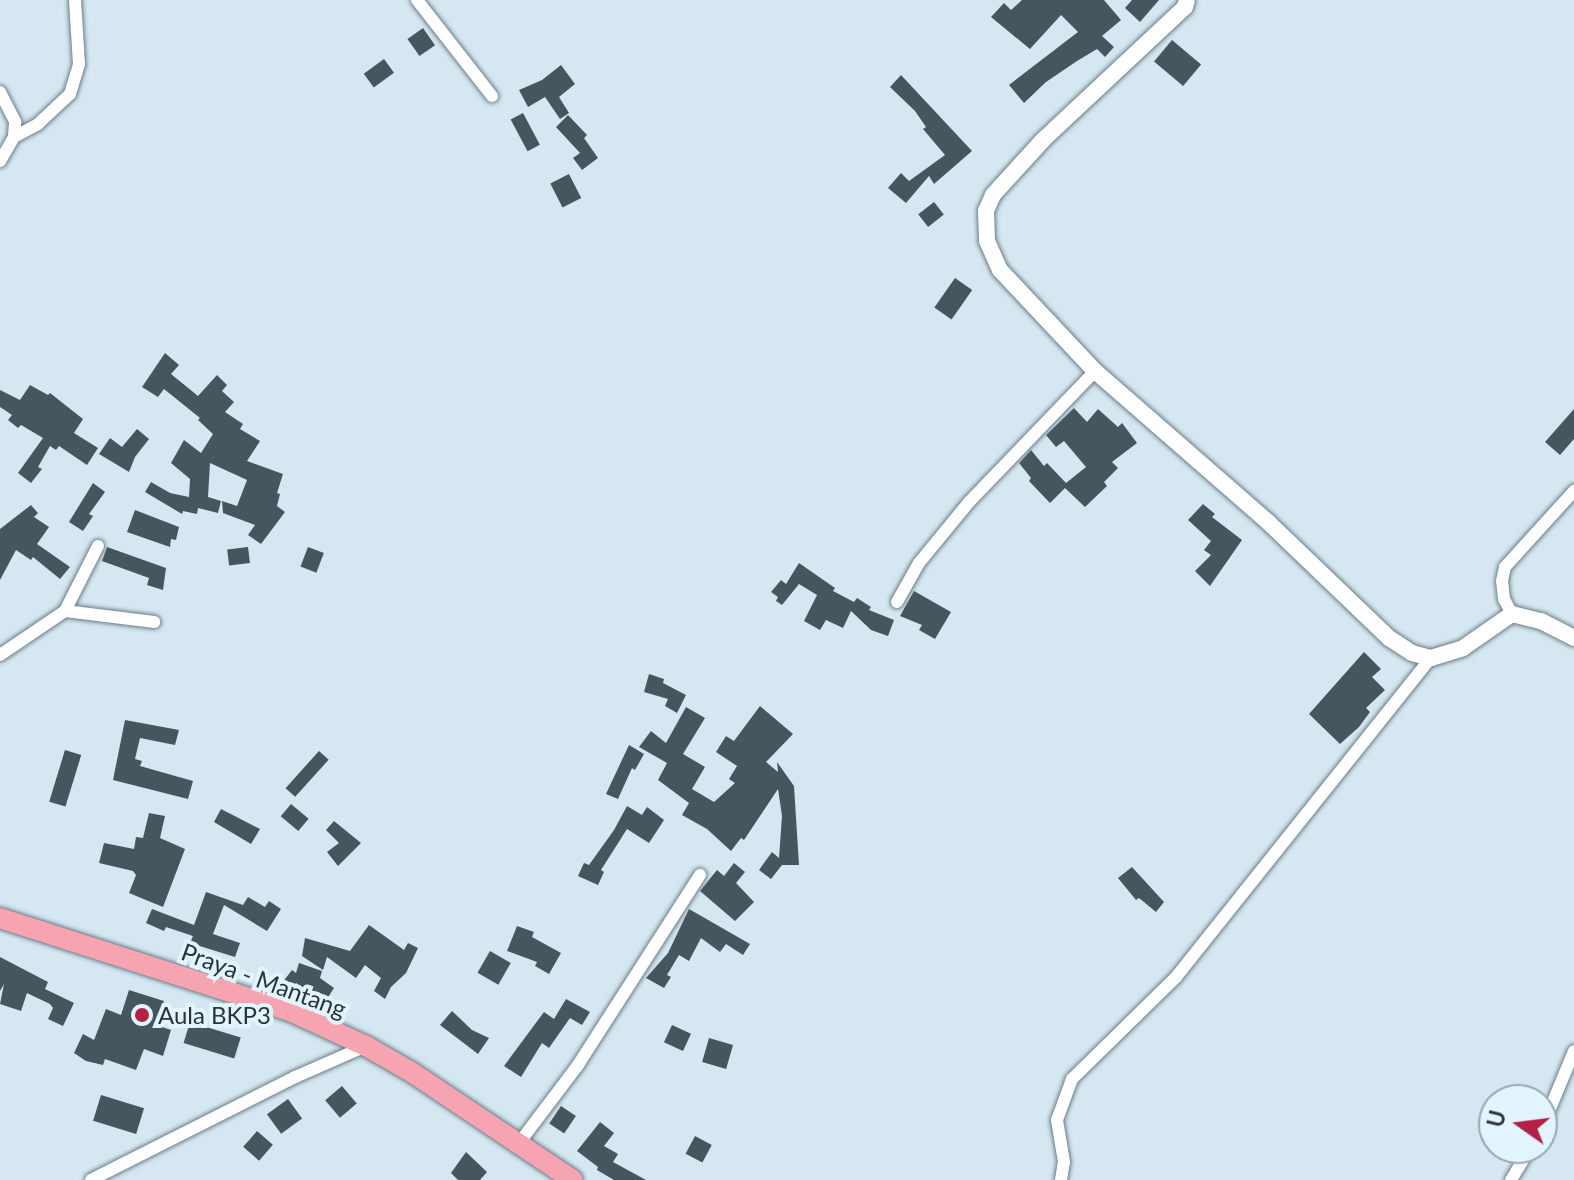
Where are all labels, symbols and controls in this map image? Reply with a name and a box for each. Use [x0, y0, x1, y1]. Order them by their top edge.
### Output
street label: Praya - Mantang [178, 937, 350, 1023]
place label: Aula BKP3 [158, 1001, 271, 1029]
marker: Aula BKP3 [133, 1006, 151, 1024]
north arrow [1478, 1084, 1558, 1164]
text: U [1481, 1107, 1511, 1130]

